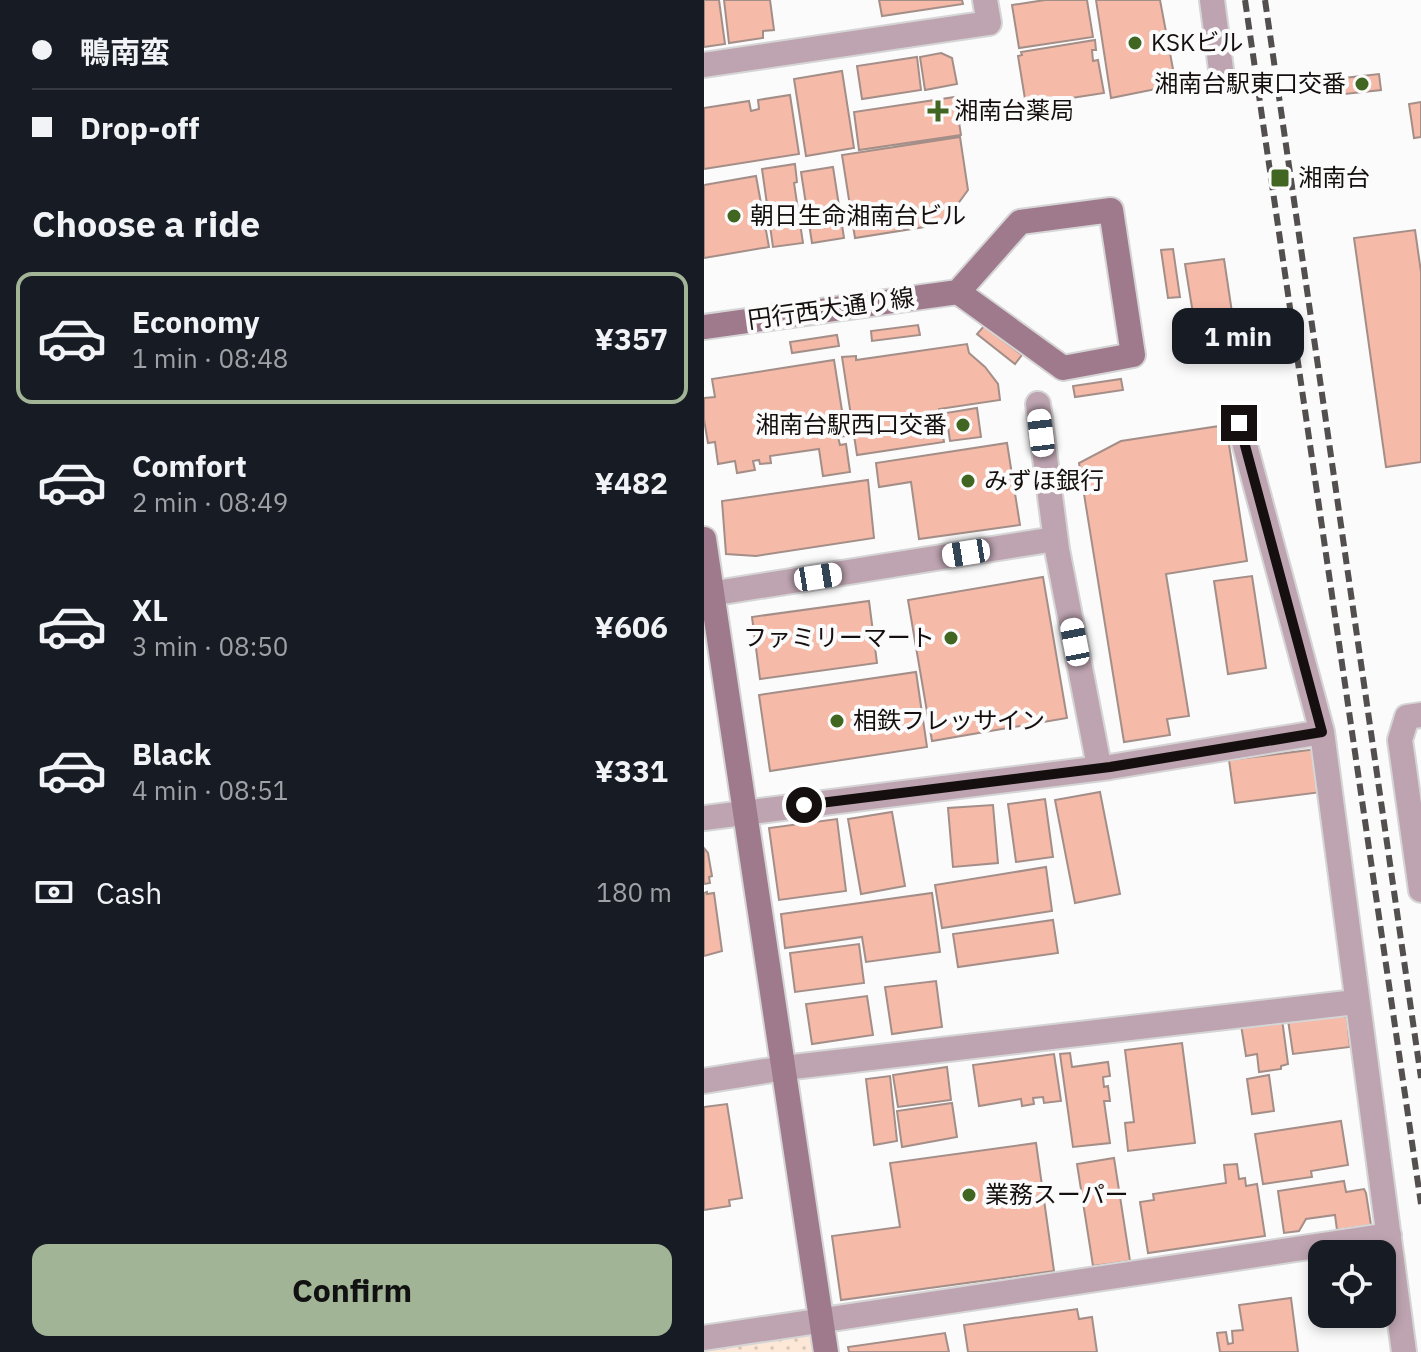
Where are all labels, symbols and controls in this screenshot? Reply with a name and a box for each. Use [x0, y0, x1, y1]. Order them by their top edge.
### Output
place label: KSKビル [1151, 26, 1243, 58]
text: 鴨南蛮 [80, 32, 170, 71]
marker: KSKビル [1126, 34, 1144, 52]
place label: 湘南台駅東口交番 [1154, 67, 1346, 99]
marker: 湘南台駅東口交番 [1353, 75, 1371, 93]
place label: 湘南台薬局 [954, 94, 1074, 126]
marker: 湘南台薬局 [929, 102, 947, 120]
text: Drop-off [80, 108, 199, 147]
place label: 湘南台 [1298, 161, 1370, 193]
marker: 湘南台 [1269, 167, 1291, 189]
place label: 朝日生命湘南台ビル [750, 199, 966, 231]
text: Choose a ride [32, 200, 260, 247]
marker: 朝日生命湘南台ビル [725, 207, 743, 225]
street label: 円行西大通り線 [745, 280, 916, 336]
icon: car [36, 302, 108, 374]
text: Economy [132, 302, 260, 341]
callout: 1 min [1173, 307, 1305, 363]
text: ¥357 [595, 319, 668, 358]
text: 1 min [1204, 319, 1272, 353]
text: 1 min · 08:48 [132, 341, 288, 375]
route end [1221, 405, 1257, 441]
place label: 湘南台駅西口交番 [755, 408, 947, 440]
car [1026, 408, 1056, 458]
marker: 湘南台駅西口交番 [954, 416, 972, 434]
icon: car [36, 446, 108, 518]
text: Comfort [132, 446, 247, 485]
text: ¥482 [595, 463, 668, 502]
place label: みずほ銀行 [984, 464, 1104, 496]
marker: みずほ銀行 [959, 472, 977, 490]
text: 2 min · 08:49 [132, 485, 288, 519]
car [940, 537, 992, 569]
car [792, 561, 844, 593]
icon: car [36, 590, 108, 662]
text: XL [132, 590, 168, 629]
text: ¥606 [595, 607, 668, 646]
car [1059, 616, 1091, 668]
place label: ファミリーマート [743, 621, 935, 653]
text: 3 min · 08:50 [132, 629, 288, 663]
marker: ファミリーマート [942, 629, 960, 647]
place label: 相鉄フレッサイン [853, 704, 1045, 736]
marker: 相鉄フレッサイン [828, 712, 846, 730]
icon: car [36, 734, 108, 806]
text: Black [132, 734, 211, 773]
text: ¥331 [595, 751, 668, 790]
text: 4 min · 08:51 [132, 773, 288, 807]
route start [786, 787, 822, 823]
icon: cash [32, 870, 76, 914]
text: Cash [96, 873, 162, 912]
text: 180 m [596, 875, 672, 909]
place label: 業務スーパー [985, 1178, 1129, 1210]
marker: 業務スーパー [960, 1186, 978, 1204]
map controls [1308, 1240, 1396, 1328]
button: locate [1308, 1240, 1396, 1328]
button: Confirm [32, 1244, 672, 1336]

